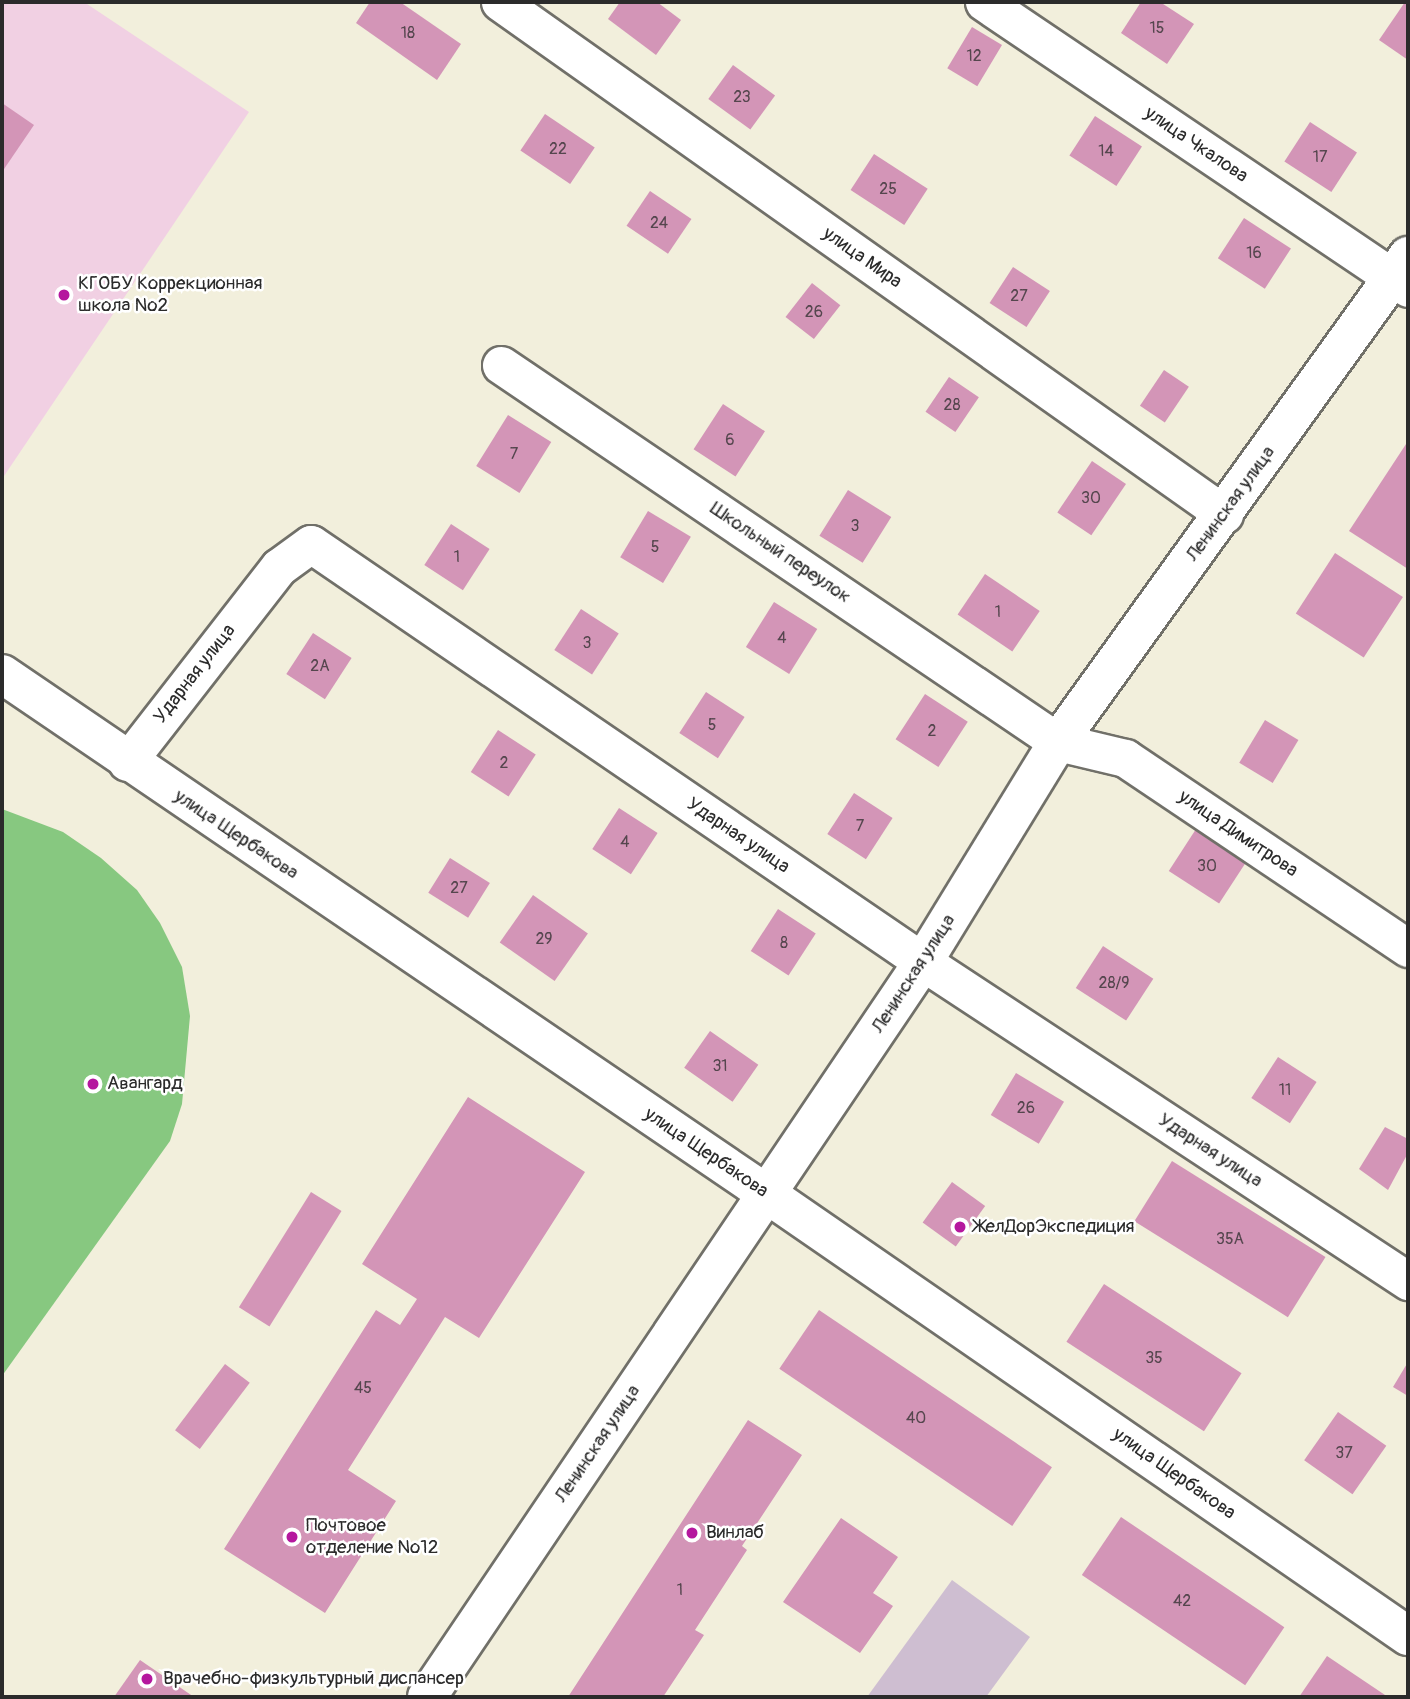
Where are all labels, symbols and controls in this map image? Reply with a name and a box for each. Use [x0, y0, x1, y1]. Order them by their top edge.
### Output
house number: 15 [1150, 18, 1164, 38]
house number: 18 [401, 23, 415, 43]
house number: 12 [966, 46, 982, 66]
house number: 23 [733, 87, 751, 107]
street label: улица Чкалова [1140, 102, 1252, 188]
house number: 22 [549, 139, 567, 159]
house number: 14 [1098, 141, 1114, 161]
house number: 17 [1313, 147, 1327, 167]
house number: 25 [879, 179, 897, 199]
house number: 24 [650, 213, 668, 233]
street label: улица Мира [818, 222, 906, 294]
house number: 16 [1246, 243, 1262, 263]
place label: КГОБУ Коррекционная школа №2 [78, 273, 263, 317]
house number: 27 [1010, 286, 1028, 306]
marker: КГОБУ Коррекционная школа №2 [56, 287, 72, 303]
house number: 26 [805, 302, 823, 322]
house number: 28 [943, 395, 961, 415]
house number: 6 [725, 430, 735, 450]
street label: Ленинская улица [1182, 442, 1280, 566]
house number: 7 [510, 444, 518, 464]
house number: 30 [1081, 488, 1101, 508]
street label: Школьный переулок [705, 497, 855, 609]
house number: 3 [851, 516, 859, 536]
house number: 5 [651, 537, 659, 557]
house number: 1 [454, 547, 460, 567]
house number: 1 [995, 602, 1001, 622]
street label: Ударная улица [149, 620, 241, 728]
house number: 4 [777, 628, 787, 648]
house number: 3 [583, 633, 591, 653]
house number: 2А [310, 656, 330, 676]
house number: 5 [708, 715, 716, 735]
house number: 2 [928, 721, 936, 741]
house number: 2 [500, 753, 508, 773]
street label: улица Щербакова [170, 785, 302, 885]
street label: улица Димитрова [1174, 786, 1302, 882]
street label: Ударная улица [682, 793, 794, 879]
house number: 7 [856, 816, 864, 836]
house number: 4 [620, 832, 630, 852]
house number: 30 [1197, 856, 1217, 876]
house number: 27 [450, 878, 468, 898]
street label: Ленинская улица [867, 910, 961, 1038]
house number: 29 [535, 929, 553, 949]
house number: 8 [780, 933, 788, 953]
house number: 28/9 [1099, 973, 1129, 993]
house number: 31 [712, 1056, 728, 1076]
place label: Авангард [107, 1073, 183, 1095]
marker: Авангард [85, 1076, 101, 1092]
house number: 11 [1279, 1080, 1291, 1100]
house number: 26 [1017, 1098, 1035, 1118]
street label: улица Щербакова [640, 1103, 772, 1203]
street label: Ударная улица [1154, 1109, 1266, 1193]
place label: ЖелДорЭкспедиция [974, 1216, 1134, 1238]
marker: ЖелДорЭкспедиция [952, 1219, 968, 1235]
house number: 35А [1216, 1229, 1244, 1249]
house number: 35 [1145, 1348, 1163, 1368]
house number: 45 [354, 1378, 372, 1398]
street label: Ленинская улица [550, 1381, 646, 1507]
house number: 40 [906, 1408, 926, 1428]
street label: улица Щербакова [1108, 1423, 1240, 1525]
house number: 37 [1335, 1443, 1353, 1463]
place label: Почтовое отделение №12 [306, 1515, 438, 1559]
place label: Винлаб [706, 1522, 764, 1544]
marker: Винлаб [684, 1525, 700, 1541]
marker: Почтовое отделение №12 [284, 1529, 300, 1545]
house number: 1 [677, 1580, 683, 1600]
house number: 42 [1173, 1591, 1191, 1611]
place label: Врачебно-физкультурный диспансер [163, 1668, 464, 1690]
marker: Врачебно-физкультурный диспансер [137, 1669, 157, 1689]

